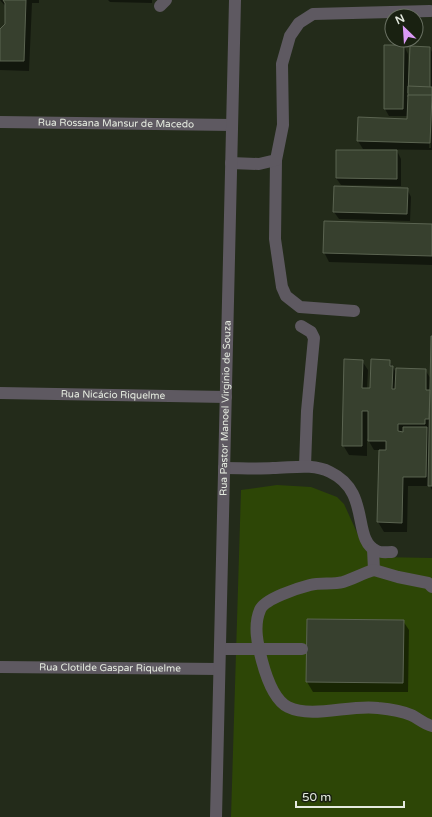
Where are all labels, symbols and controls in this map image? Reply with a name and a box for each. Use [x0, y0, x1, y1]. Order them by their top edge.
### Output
north arrow [384, 8, 424, 48]
text: N [393, 12, 407, 27]
street label: Rua Rossana Mansur de Macedo [38, 116, 194, 131]
street label: Rua Pastor Manoel Virgínio de Souza [217, 320, 234, 496]
street label: Rua Nicácio Riquelme [61, 388, 166, 402]
street label: Rua Clotilde Gaspar Riquelme [39, 661, 181, 675]
scale bar [296, 783, 404, 809]
text: 50 m [302, 790, 331, 804]

